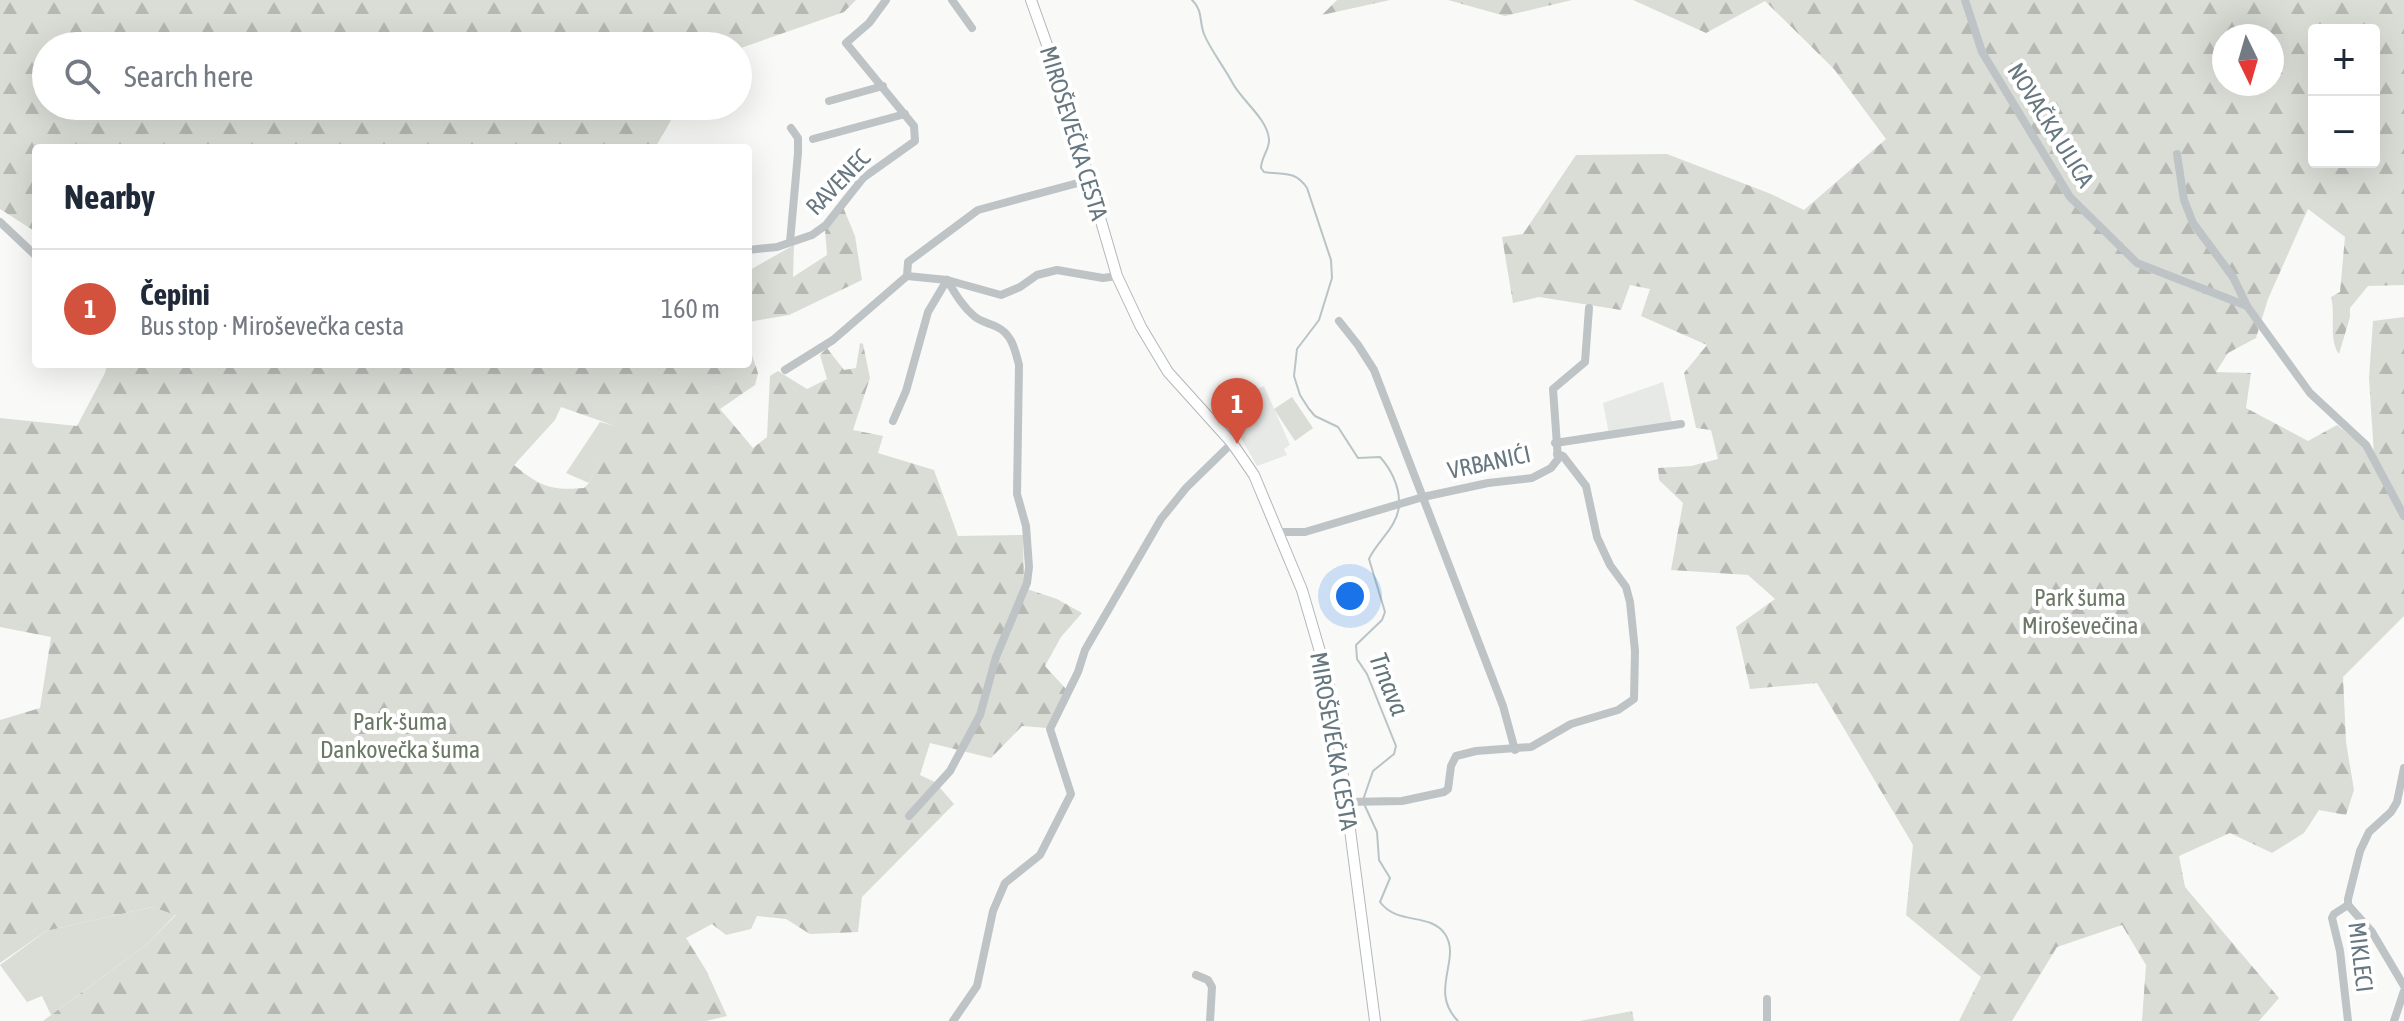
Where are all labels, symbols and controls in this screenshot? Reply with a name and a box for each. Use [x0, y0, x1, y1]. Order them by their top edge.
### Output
north arrow [2212, 24, 2284, 96]
map controls [2308, 24, 2380, 168]
button: + [2308, 24, 2380, 96]
search box [32, 32, 752, 120]
street label: MIROŠEVEČKA CESTA [1035, 43, 1113, 223]
icon: search [60, 54, 104, 98]
street label: NOVAČKA ULICA [2002, 58, 2100, 192]
text: Search here [124, 59, 253, 93]
button: − [2308, 96, 2380, 168]
street label: RAVENEC [800, 144, 876, 220]
text: Nearby [64, 177, 155, 216]
text: Čepini [140, 277, 210, 311]
text: 1 [84, 294, 96, 324]
text: 160 m [661, 294, 720, 324]
text: Bus stop · Miroševečka cesta [140, 311, 404, 341]
pin: 1 [1211, 378, 1263, 444]
street label: VRBANIĆI [1445, 440, 1533, 484]
your location [1330, 576, 1370, 616]
park label: Park šuma Miroševečina [2022, 584, 2138, 639]
water label: Trnava [1363, 648, 1415, 720]
street label: MIROŠEVEČKA CESTA [1305, 650, 1363, 832]
park label: Park-šuma Dankovečka šuma [320, 708, 480, 763]
street label: MIKLECI [2343, 920, 2379, 994]

